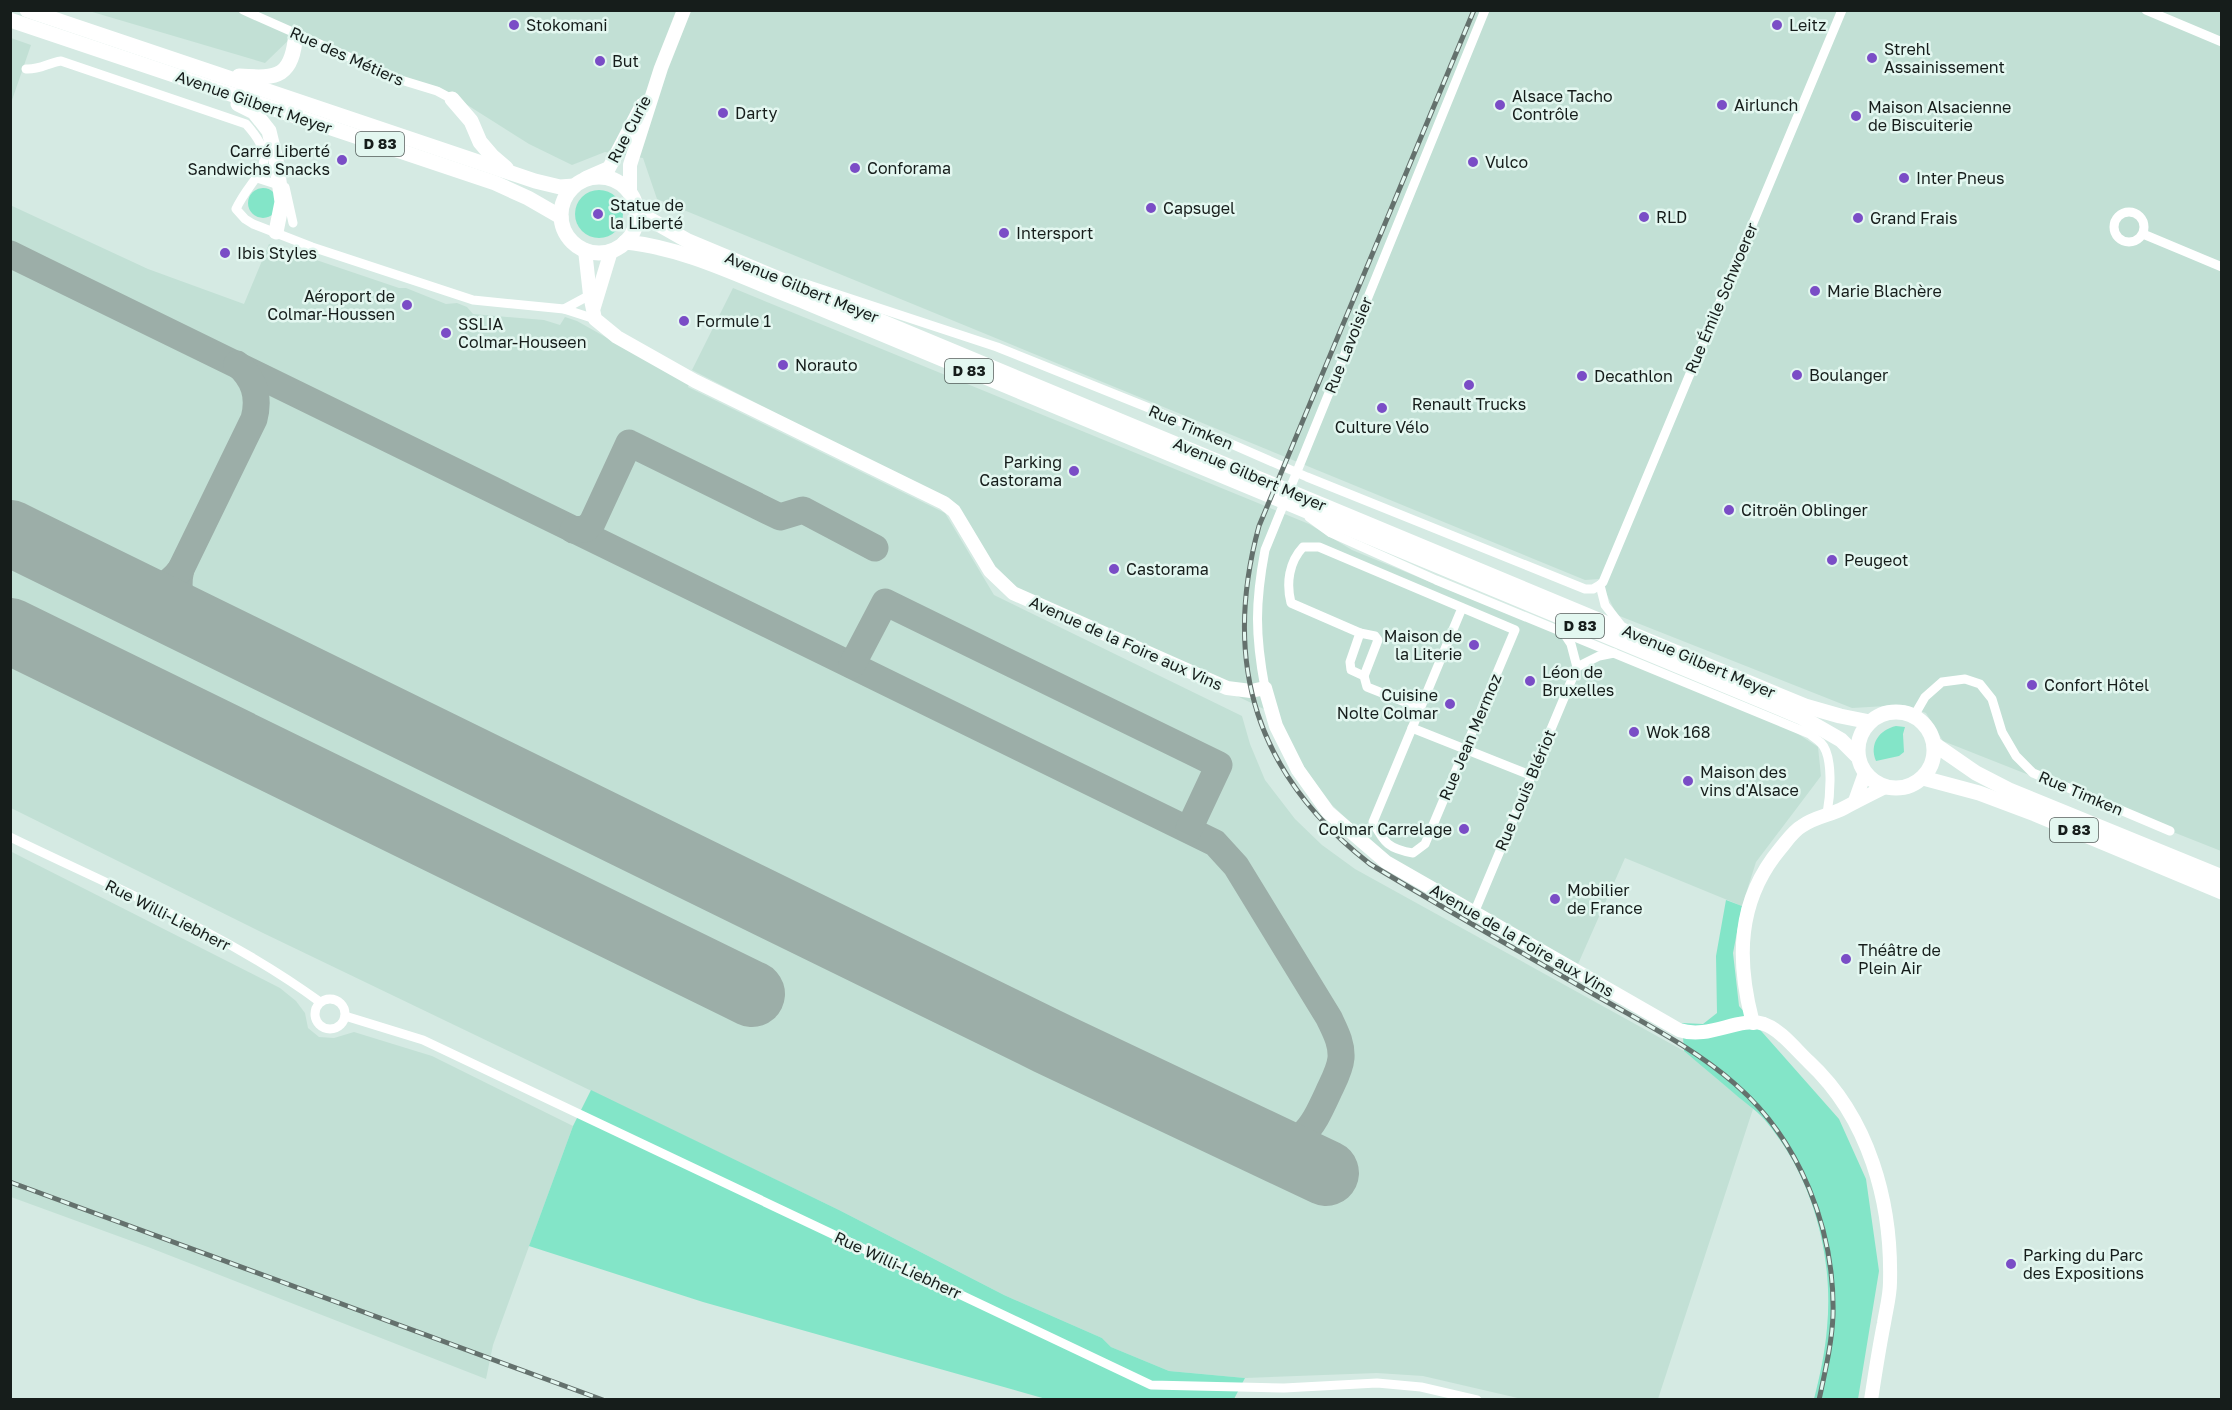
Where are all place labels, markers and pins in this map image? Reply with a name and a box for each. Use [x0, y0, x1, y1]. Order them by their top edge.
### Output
place label: Stokomani [526, 15, 608, 35]
place label: Leitz [1789, 15, 1826, 35]
marker: Stokomani [507, 18, 521, 32]
marker: Leitz [1770, 18, 1784, 32]
place label: Strehl Assainissement [1884, 39, 2005, 77]
place label: But [612, 51, 639, 71]
marker: Strehl Assainissement [1865, 51, 1879, 65]
marker: But [593, 54, 607, 68]
place label: Alsace Tacho Contrôle [1512, 86, 1613, 124]
place label: Airlunch [1734, 95, 1798, 115]
place label: Maison Alsacienne de Biscuiterie [1868, 97, 2011, 135]
marker: Alsace Tacho Contrôle [1493, 98, 1507, 112]
marker: Airlunch [1715, 98, 1729, 112]
place label: Darty [735, 103, 778, 123]
marker: Darty [716, 106, 730, 120]
marker: Maison Alsacienne de Biscuiterie [1849, 109, 1863, 123]
place label: Carré Liberté Sandwichs Snacks [187, 141, 330, 179]
place label: Vulco [1485, 152, 1528, 172]
marker: Carré Liberté Sandwichs Snacks [335, 153, 349, 167]
marker: Vulco [1466, 155, 1480, 169]
place label: Conforama [867, 158, 951, 178]
marker: Conforama [848, 161, 862, 175]
place label: Inter Pneus [1916, 168, 2004, 188]
marker: Inter Pneus [1897, 171, 1911, 185]
place label: Statue de la Liberté [610, 195, 684, 233]
place label: Capsugel [1163, 198, 1235, 218]
marker: Capsugel [1144, 201, 1158, 215]
marker: Statue de la Liberté [591, 207, 605, 221]
place label: RLD [1656, 207, 1687, 227]
place label: Grand Frais [1870, 208, 1958, 228]
marker: RLD [1637, 210, 1651, 224]
marker: Grand Frais [1851, 211, 1865, 225]
place label: Intersport [1016, 223, 1094, 243]
marker: Intersport [997, 226, 1011, 240]
place label: Ibis Styles [237, 243, 317, 263]
marker: Ibis Styles [218, 246, 232, 260]
place label: Marie Blachère [1827, 281, 1942, 301]
marker: Marie Blachère [1808, 284, 1822, 298]
place label: Aéroport de Colmar-Houssen [267, 286, 395, 324]
marker: Aéroport de Colmar-Houssen [400, 298, 414, 312]
place label: Formule 1 [696, 311, 771, 331]
place label: SSLIA Colmar-Houseen [458, 314, 586, 352]
marker: Formule 1 [677, 314, 691, 328]
marker: SSLIA Colmar-Houseen [439, 326, 453, 340]
place label: Norauto [795, 355, 858, 375]
marker: Norauto [776, 358, 790, 372]
place label: Boulanger [1809, 365, 1888, 385]
place label: Decathlon [1594, 366, 1673, 386]
marker: Boulanger [1790, 368, 1804, 382]
marker: Decathlon [1575, 369, 1589, 383]
marker: Renault Trucks [1462, 378, 1476, 392]
place label: Renault Trucks [1412, 394, 1526, 414]
marker: Culture Vélo [1375, 401, 1389, 415]
place label: Culture Vélo [1335, 417, 1429, 437]
place label: Parking Castorama [979, 452, 1062, 490]
marker: Parking Castorama [1067, 464, 1081, 478]
place label: Citroën Oblinger [1741, 500, 1868, 520]
marker: Citroën Oblinger [1722, 503, 1736, 517]
place label: Peugeot [1844, 550, 1908, 570]
marker: Peugeot [1825, 553, 1839, 567]
place label: Castorama [1126, 559, 1209, 579]
marker: Castorama [1107, 562, 1121, 576]
place label: Maison de la Literie [1384, 626, 1462, 664]
marker: Maison de la Literie [1467, 638, 1481, 652]
place label: Léon de Bruxelles [1542, 662, 1614, 700]
marker: Léon de Bruxelles [1523, 674, 1537, 688]
place label: Confort Hôtel [2044, 675, 2149, 695]
marker: Confort Hôtel [2025, 678, 2039, 692]
place label: Cuisine Nolte Colmar [1337, 685, 1438, 723]
marker: Cuisine Nolte Colmar [1443, 697, 1457, 711]
place label: Wok 168 [1646, 722, 1711, 742]
marker: Wok 168 [1627, 725, 1641, 739]
place label: Maison des vins d'Alsace [1700, 762, 1799, 800]
marker: Maison des vins d'Alsace [1681, 774, 1695, 788]
place label: Colmar Carrelage [1318, 819, 1452, 839]
marker: Colmar Carrelage [1457, 822, 1471, 836]
place label: Mobilier de France [1567, 880, 1643, 918]
marker: Mobilier de France [1548, 892, 1562, 906]
place label: Théâtre de Plein Air [1858, 940, 1941, 978]
marker: Théâtre de Plein Air [1839, 952, 1853, 966]
place label: Parking du Parc des Expositions [2023, 1245, 2144, 1283]
marker: Parking du Parc des Expositions [2004, 1257, 2018, 1271]

